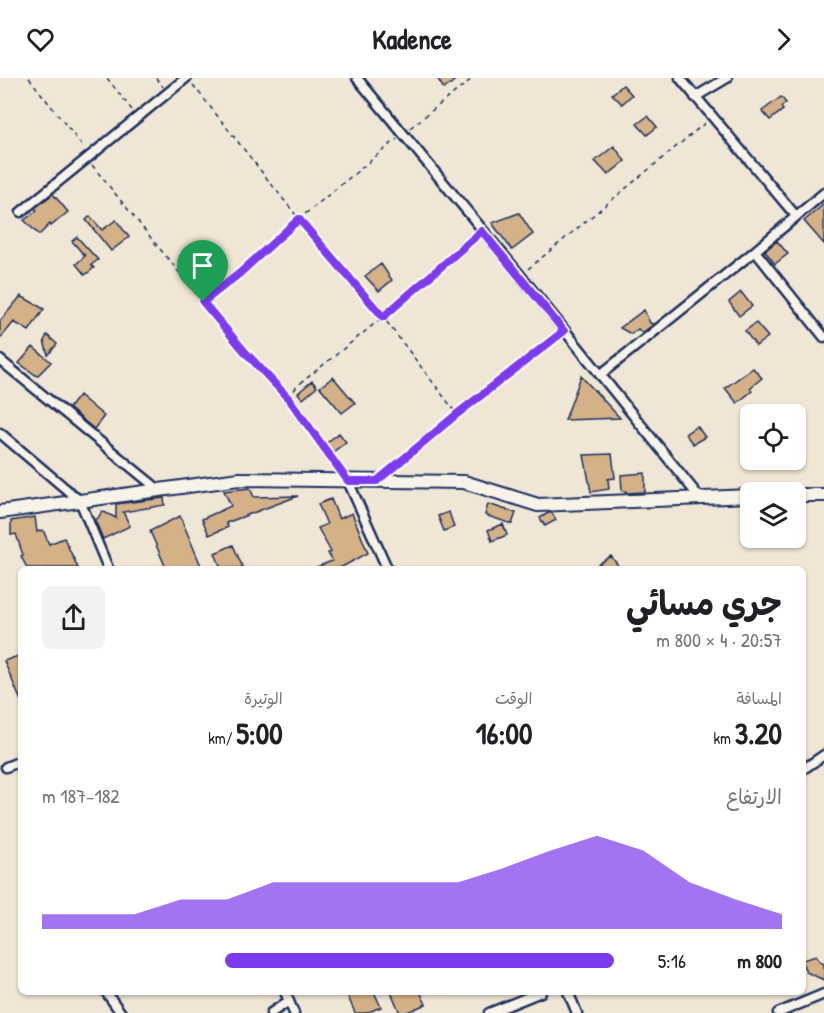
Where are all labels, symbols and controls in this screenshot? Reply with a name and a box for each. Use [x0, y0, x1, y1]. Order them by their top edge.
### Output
text: Kadence [372, 21, 452, 57]
icon: heart [24, 23, 57, 56]
icon: forward [767, 23, 800, 56]
pin [177, 240, 228, 302]
icon: arrive [186, 249, 219, 282]
map controls [740, 404, 806, 548]
button: locate [740, 404, 806, 470]
button: layers [740, 482, 806, 548]
text: جري مسائي [626, 581, 782, 625]
button: share [42, 586, 105, 649]
text: 20:57 · 4 × 800 m [656, 626, 782, 653]
text: الوتيرة [244, 687, 283, 709]
text: الوقت [495, 687, 532, 709]
text: المسافة [736, 687, 782, 709]
text: 5:00 [236, 713, 283, 753]
text: 16:00 [476, 713, 532, 753]
text: 3.20 [735, 713, 782, 753]
text: /km [208, 727, 236, 749]
text: km [713, 727, 735, 749]
text: 182–187 m [42, 782, 120, 809]
text: الارتفاع [726, 783, 782, 810]
text: 5:16 [658, 947, 686, 974]
text: 800 m [737, 947, 782, 974]

